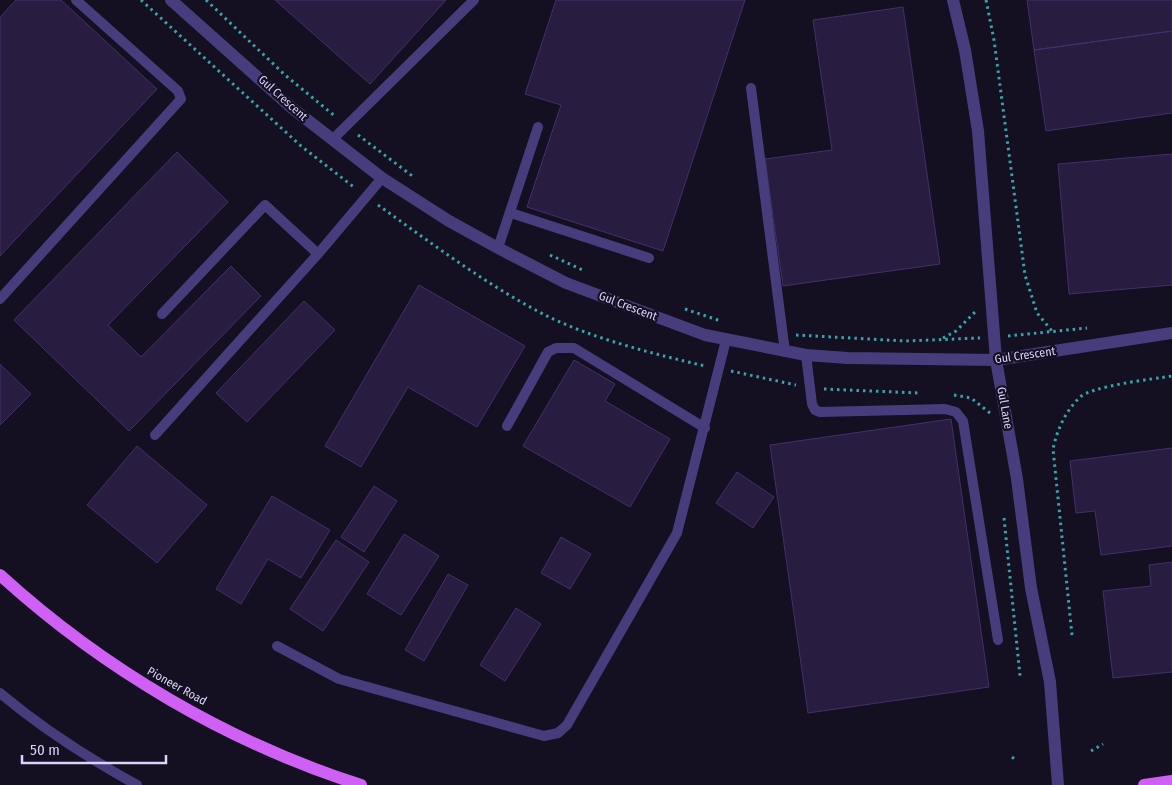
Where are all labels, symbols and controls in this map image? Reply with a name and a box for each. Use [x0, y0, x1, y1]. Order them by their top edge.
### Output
street label: Gul Crescent [256, 72, 310, 124]
street label: Gul Crescent [597, 289, 659, 324]
street label: Gul Crescent [994, 344, 1056, 366]
street label: Gul Lane [994, 386, 1016, 430]
street label: Pioneer Road [145, 664, 209, 708]
scale bar [22, 732, 166, 764]
text: 50 m [30, 741, 60, 759]

